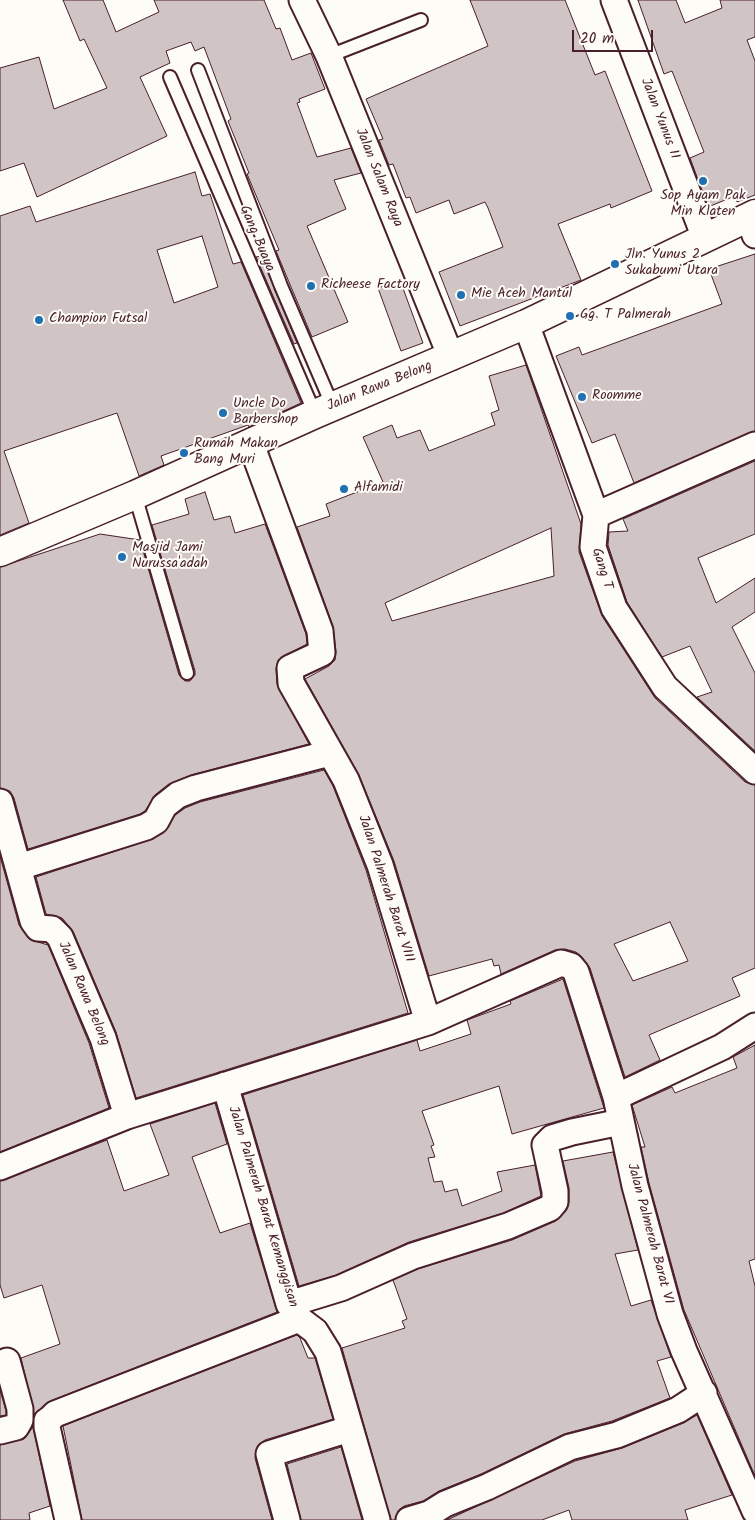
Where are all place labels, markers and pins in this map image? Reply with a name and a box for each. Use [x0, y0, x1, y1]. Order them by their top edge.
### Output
marker: Sop Ayam Pak Min Klaten [697, 175, 709, 187]
place label: Sop Ayam Pak Min Klaten [660, 189, 746, 222]
place label: Jln. Yunus 2 Sukabumi Utara [625, 248, 718, 280]
marker: Jln. Yunus 2 Sukabumi Utara [609, 258, 621, 270]
place label: Richeese Factory [321, 278, 420, 294]
marker: Richeese Factory [305, 280, 317, 292]
place label: Mie Aceh Mantul [471, 287, 572, 303]
marker: Mie Aceh Mantul [455, 289, 467, 301]
place label: Gg. T Palmerah [580, 308, 671, 324]
marker: Gg. T Palmerah [564, 310, 576, 322]
place label: Champion Futsal [49, 312, 147, 328]
marker: Champion Futsal [33, 314, 45, 326]
place label: Roomme [592, 389, 641, 405]
marker: Roomme [576, 391, 588, 403]
place label: Uncle Do Barbershop [233, 397, 298, 430]
marker: Uncle Do Barbershop [217, 407, 229, 419]
place label: Rumah Makan Bang Muri [194, 437, 278, 470]
marker: Rumah Makan Bang Muri [178, 447, 190, 459]
place label: Alfamidi [354, 481, 403, 497]
marker: Alfamidi [338, 483, 350, 495]
place label: Masjid Jami Nurussa'adah [132, 541, 208, 574]
marker: Masjid Jami Nurussa'adah [116, 551, 128, 563]

